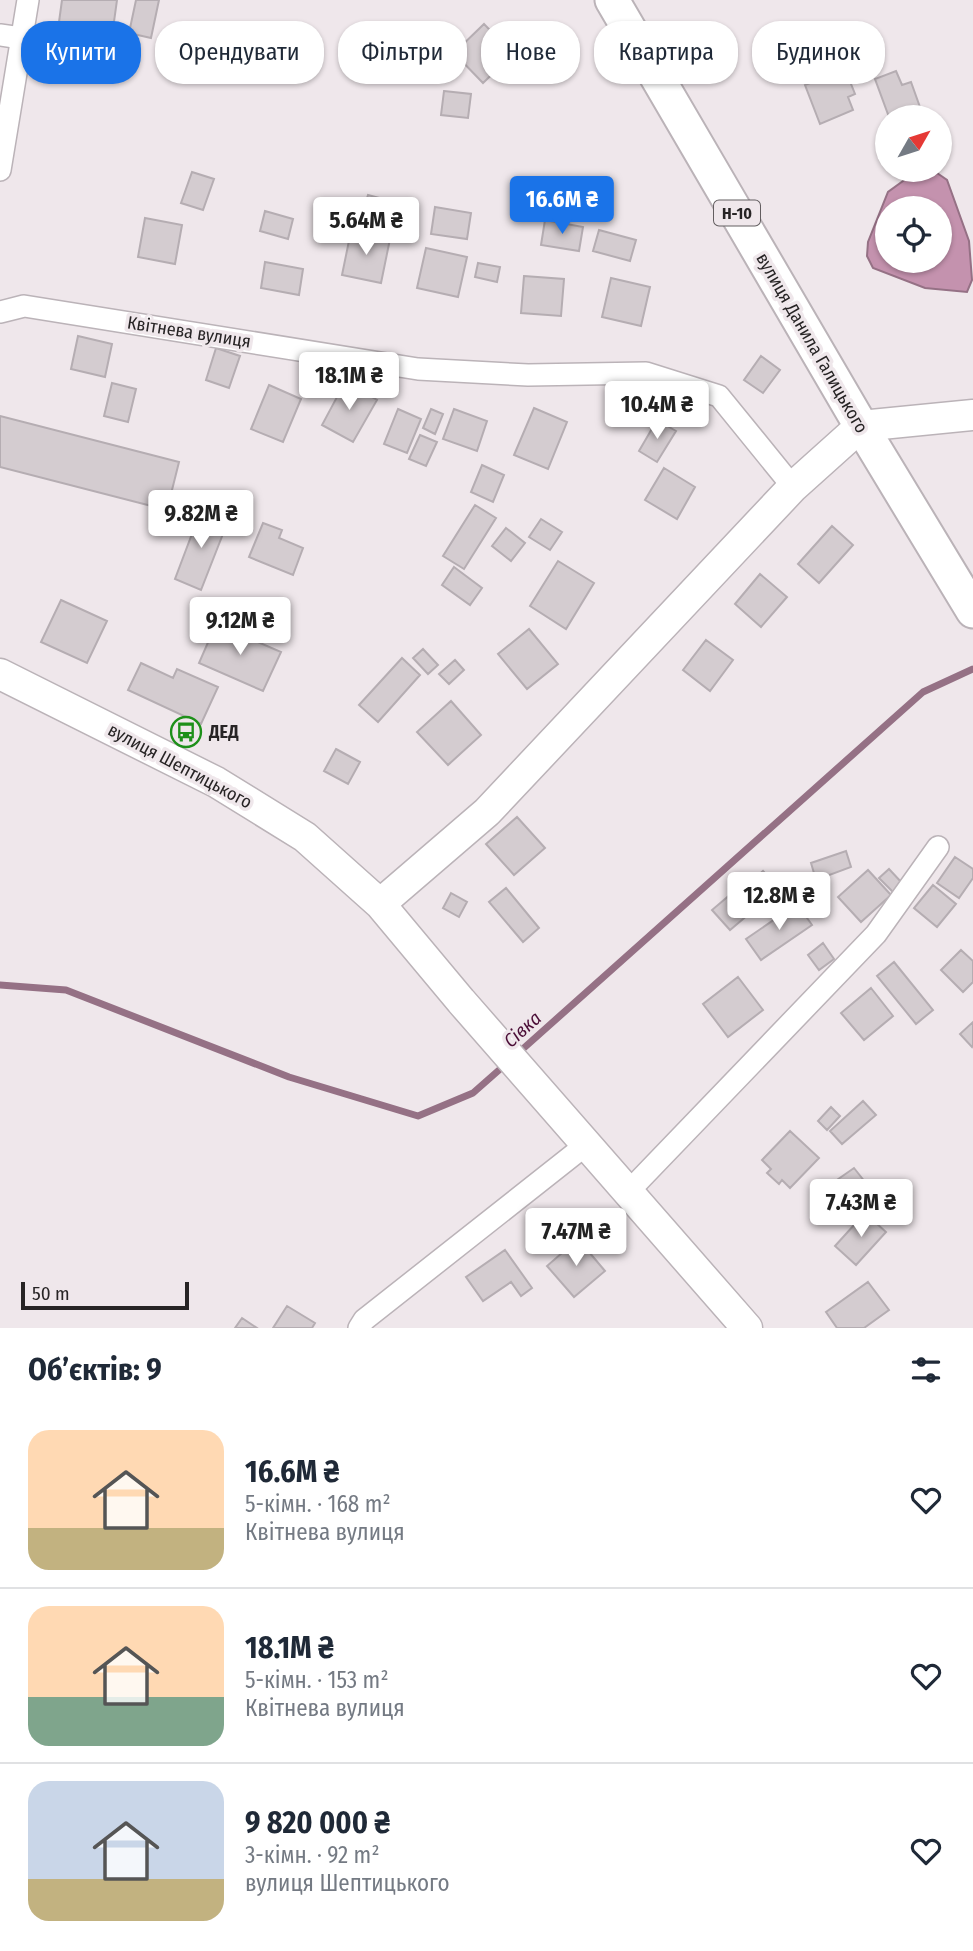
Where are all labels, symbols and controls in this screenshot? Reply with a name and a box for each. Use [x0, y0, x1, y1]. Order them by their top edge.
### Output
chip: Купити [21, 21, 141, 84]
chip: Орендувати [155, 21, 324, 84]
chip: Фільтри [338, 21, 467, 84]
chip: Нове [481, 21, 580, 84]
chip: Квартира [594, 21, 738, 84]
chip: Будинок [752, 21, 885, 84]
north arrow [875, 105, 952, 182]
map controls [875, 105, 952, 273]
pin: 16.6M ₴ [497, 176, 627, 236]
text: 16.6M ₴ [526, 185, 598, 213]
button: locate [875, 196, 952, 273]
pin: 5.64M ₴ [301, 198, 431, 257]
road number: Н-10 [714, 200, 760, 226]
text: 5.64M ₴ [329, 206, 403, 234]
street label: вулиця Данила Галицького [751, 249, 873, 437]
street label: Квітнева вулиця [126, 311, 252, 353]
pin: 18.1M ₴ [284, 352, 414, 412]
text: 18.1M ₴ [315, 361, 383, 389]
pin: 10.4M ₴ [592, 382, 722, 441]
text: 10.4M ₴ [621, 390, 693, 418]
pin: 9.82M ₴ [136, 490, 266, 550]
text: 9.82M ₴ [164, 499, 238, 527]
pin: 9.12M ₴ [175, 598, 305, 657]
text: 9.12M ₴ [206, 606, 274, 634]
bus stop icon: ДЕД [169, 715, 203, 749]
street label: вулиця Шептицького [104, 719, 256, 813]
place label: ДЕД [208, 721, 239, 743]
pin: 12.8M ₴ [714, 872, 844, 932]
text: 12.8M ₴ [743, 881, 815, 909]
water label: Сівка [499, 1007, 546, 1052]
pin: 7.43M ₴ [796, 1180, 926, 1239]
text: 7.43M ₴ [826, 1188, 896, 1216]
pin: 7.47M ₴ [511, 1208, 641, 1268]
text: 7.47M ₴ [541, 1217, 611, 1245]
scale bar [21, 1279, 189, 1311]
text: 50 m [32, 1282, 70, 1305]
icon: filters [907, 1351, 945, 1389]
text: Об’єктів: 9 [28, 1352, 162, 1388]
text: 16.6M ₴ [245, 1454, 339, 1490]
icon: home [84, 1458, 168, 1542]
icon: heart [907, 1481, 945, 1519]
text: 5-кімн. · 168 m² [245, 1490, 391, 1518]
text: Квітнева вулиця [245, 1518, 405, 1546]
text: 18.1M ₴ [245, 1630, 334, 1666]
icon: home [84, 1634, 168, 1718]
icon: heart [907, 1657, 945, 1695]
text: 5-кімн. · 153 m² [245, 1666, 388, 1694]
text: Квітнева вулиця [245, 1694, 405, 1722]
text: 9 820 000 ₴ [245, 1805, 390, 1841]
icon: home [84, 1809, 168, 1893]
icon: heart [907, 1832, 945, 1870]
text: 3-кімн. · 92 m² [245, 1841, 379, 1869]
text: вулиця Шептицького [245, 1869, 450, 1897]

